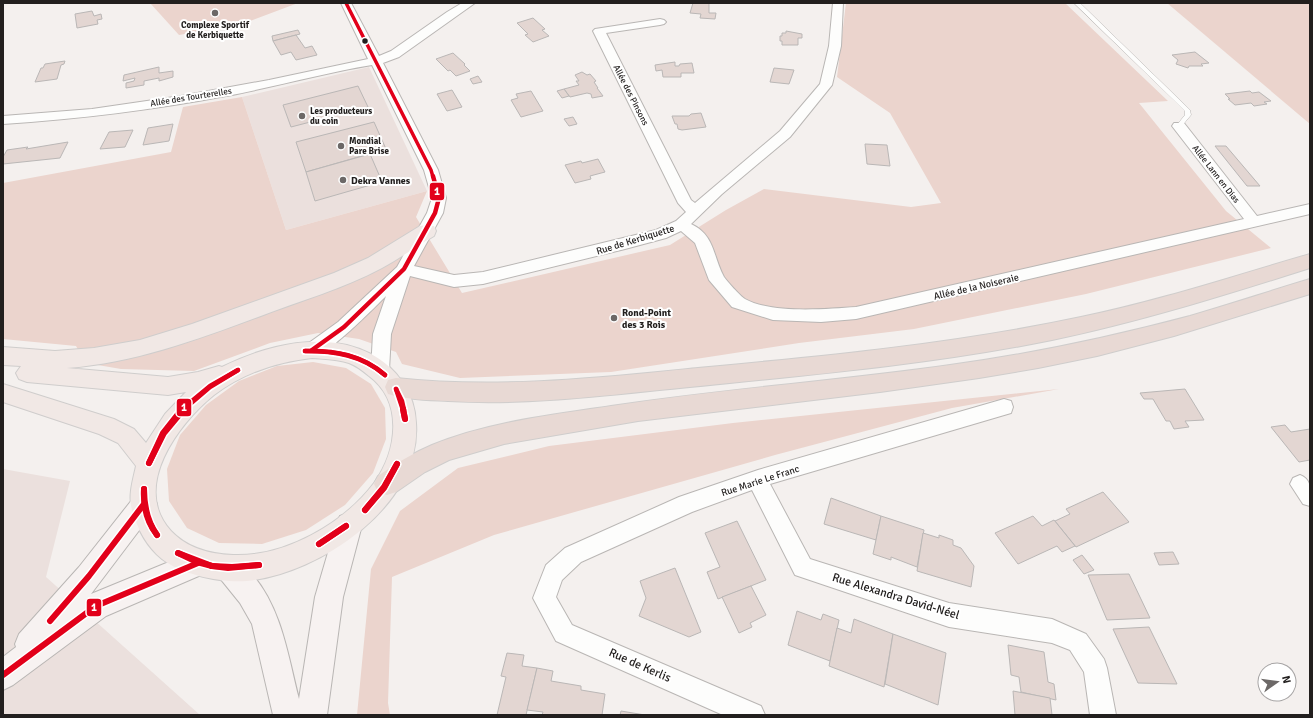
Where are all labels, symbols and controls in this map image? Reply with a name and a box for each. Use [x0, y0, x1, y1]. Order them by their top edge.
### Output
marker: Complexe Sportif de Kerbiquette [210, 8, 220, 18]
place label: Complexe Sportif de Kerbiquette [181, 20, 250, 41]
unlabelled marker [360, 36, 370, 46]
street label: Allée des Pinsons [611, 63, 651, 127]
street label: Allée des Tourterelles [150, 86, 233, 109]
place label: Les producteurs du coin [310, 106, 372, 127]
marker: Les producteurs du coin [297, 111, 307, 121]
place label: Mondial Pare Brise [349, 136, 390, 157]
marker: Mondial Pare Brise [336, 141, 346, 151]
street label: Allée Lann en Dias [1190, 143, 1242, 206]
marker: Dekra Vannes [338, 175, 348, 185]
place label: Dekra Vannes [351, 175, 411, 187]
line badge: 1 [429, 182, 445, 201]
text: 1 [434, 185, 440, 198]
street label: Rue de Kerbiquette [595, 222, 676, 258]
street label: Allée de la Noiseraie [932, 271, 1020, 303]
place label: Rond-Point des 3 Rois [622, 307, 671, 331]
marker: Rond-Point des 3 Rois [609, 313, 619, 323]
line badge: 1 [176, 398, 192, 417]
text: 1 [181, 401, 187, 414]
street label: Rue Marie Le Franc [720, 463, 801, 499]
street label: Rue Alexandra David-Néel [830, 570, 962, 623]
line badge: 1 [86, 598, 102, 617]
text: 1 [91, 601, 97, 614]
street label: Rue de Kerlis [606, 645, 673, 686]
north arrow [1257, 662, 1297, 702]
text: N [1279, 674, 1293, 685]

